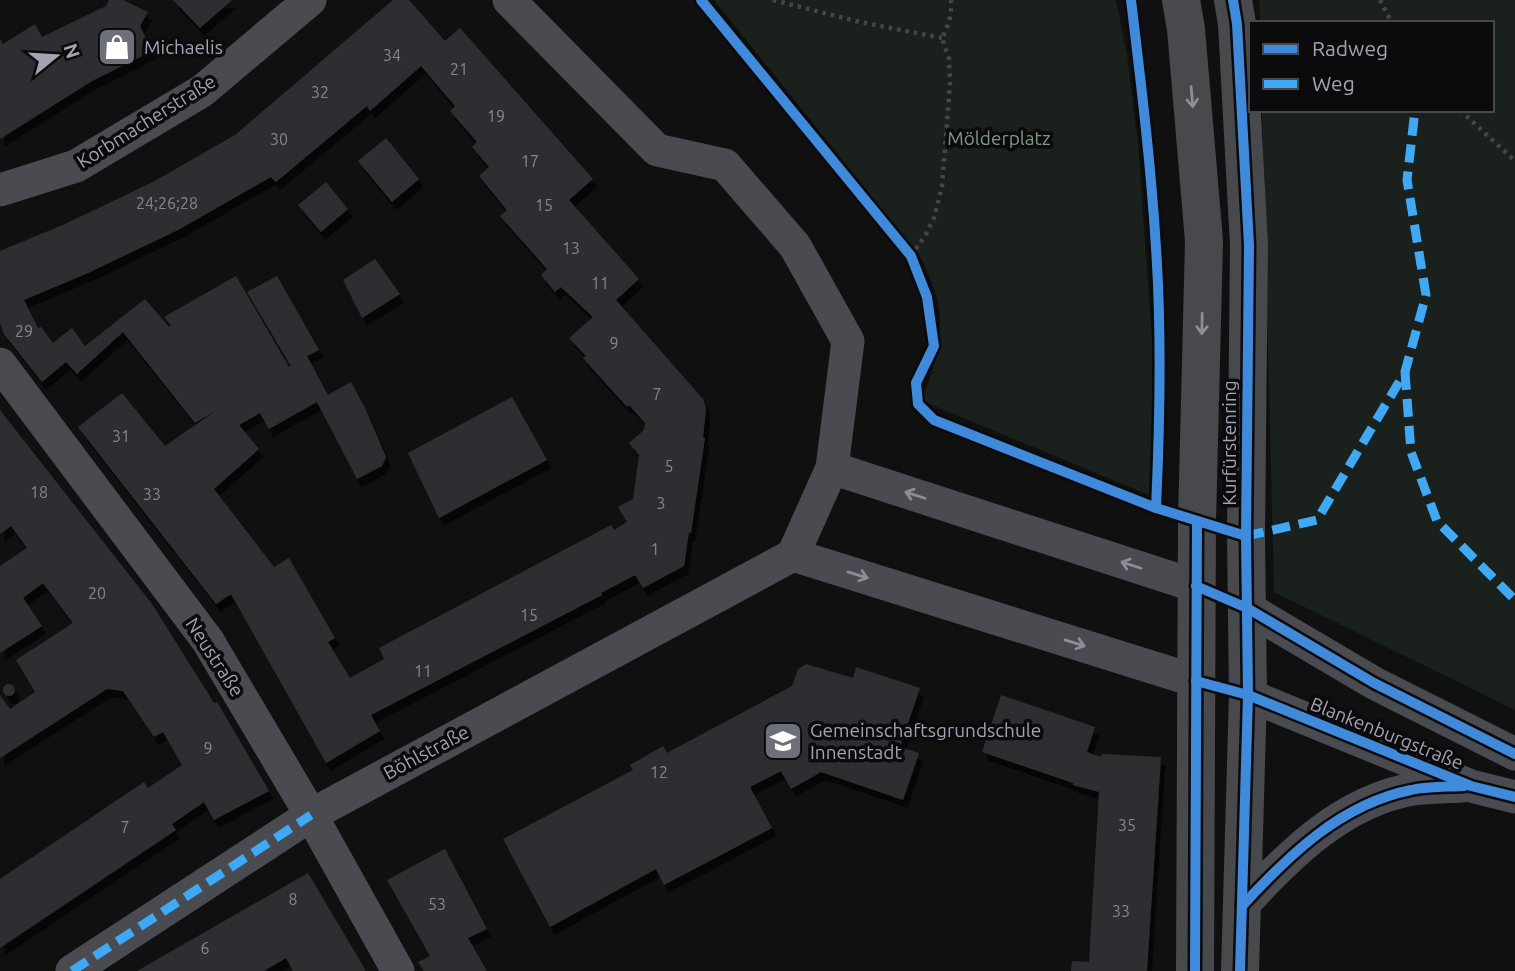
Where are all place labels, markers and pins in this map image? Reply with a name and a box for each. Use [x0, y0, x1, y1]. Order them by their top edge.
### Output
shop icon: Michaelis [96, 26, 138, 68]
place label: Michaelis [144, 36, 223, 58]
place label: Gemeinschaftsgrundschule Innenstadt [810, 719, 1041, 763]
school or university icon: Gemeinschaftsgrundschule Innenstadt [762, 720, 804, 762]

